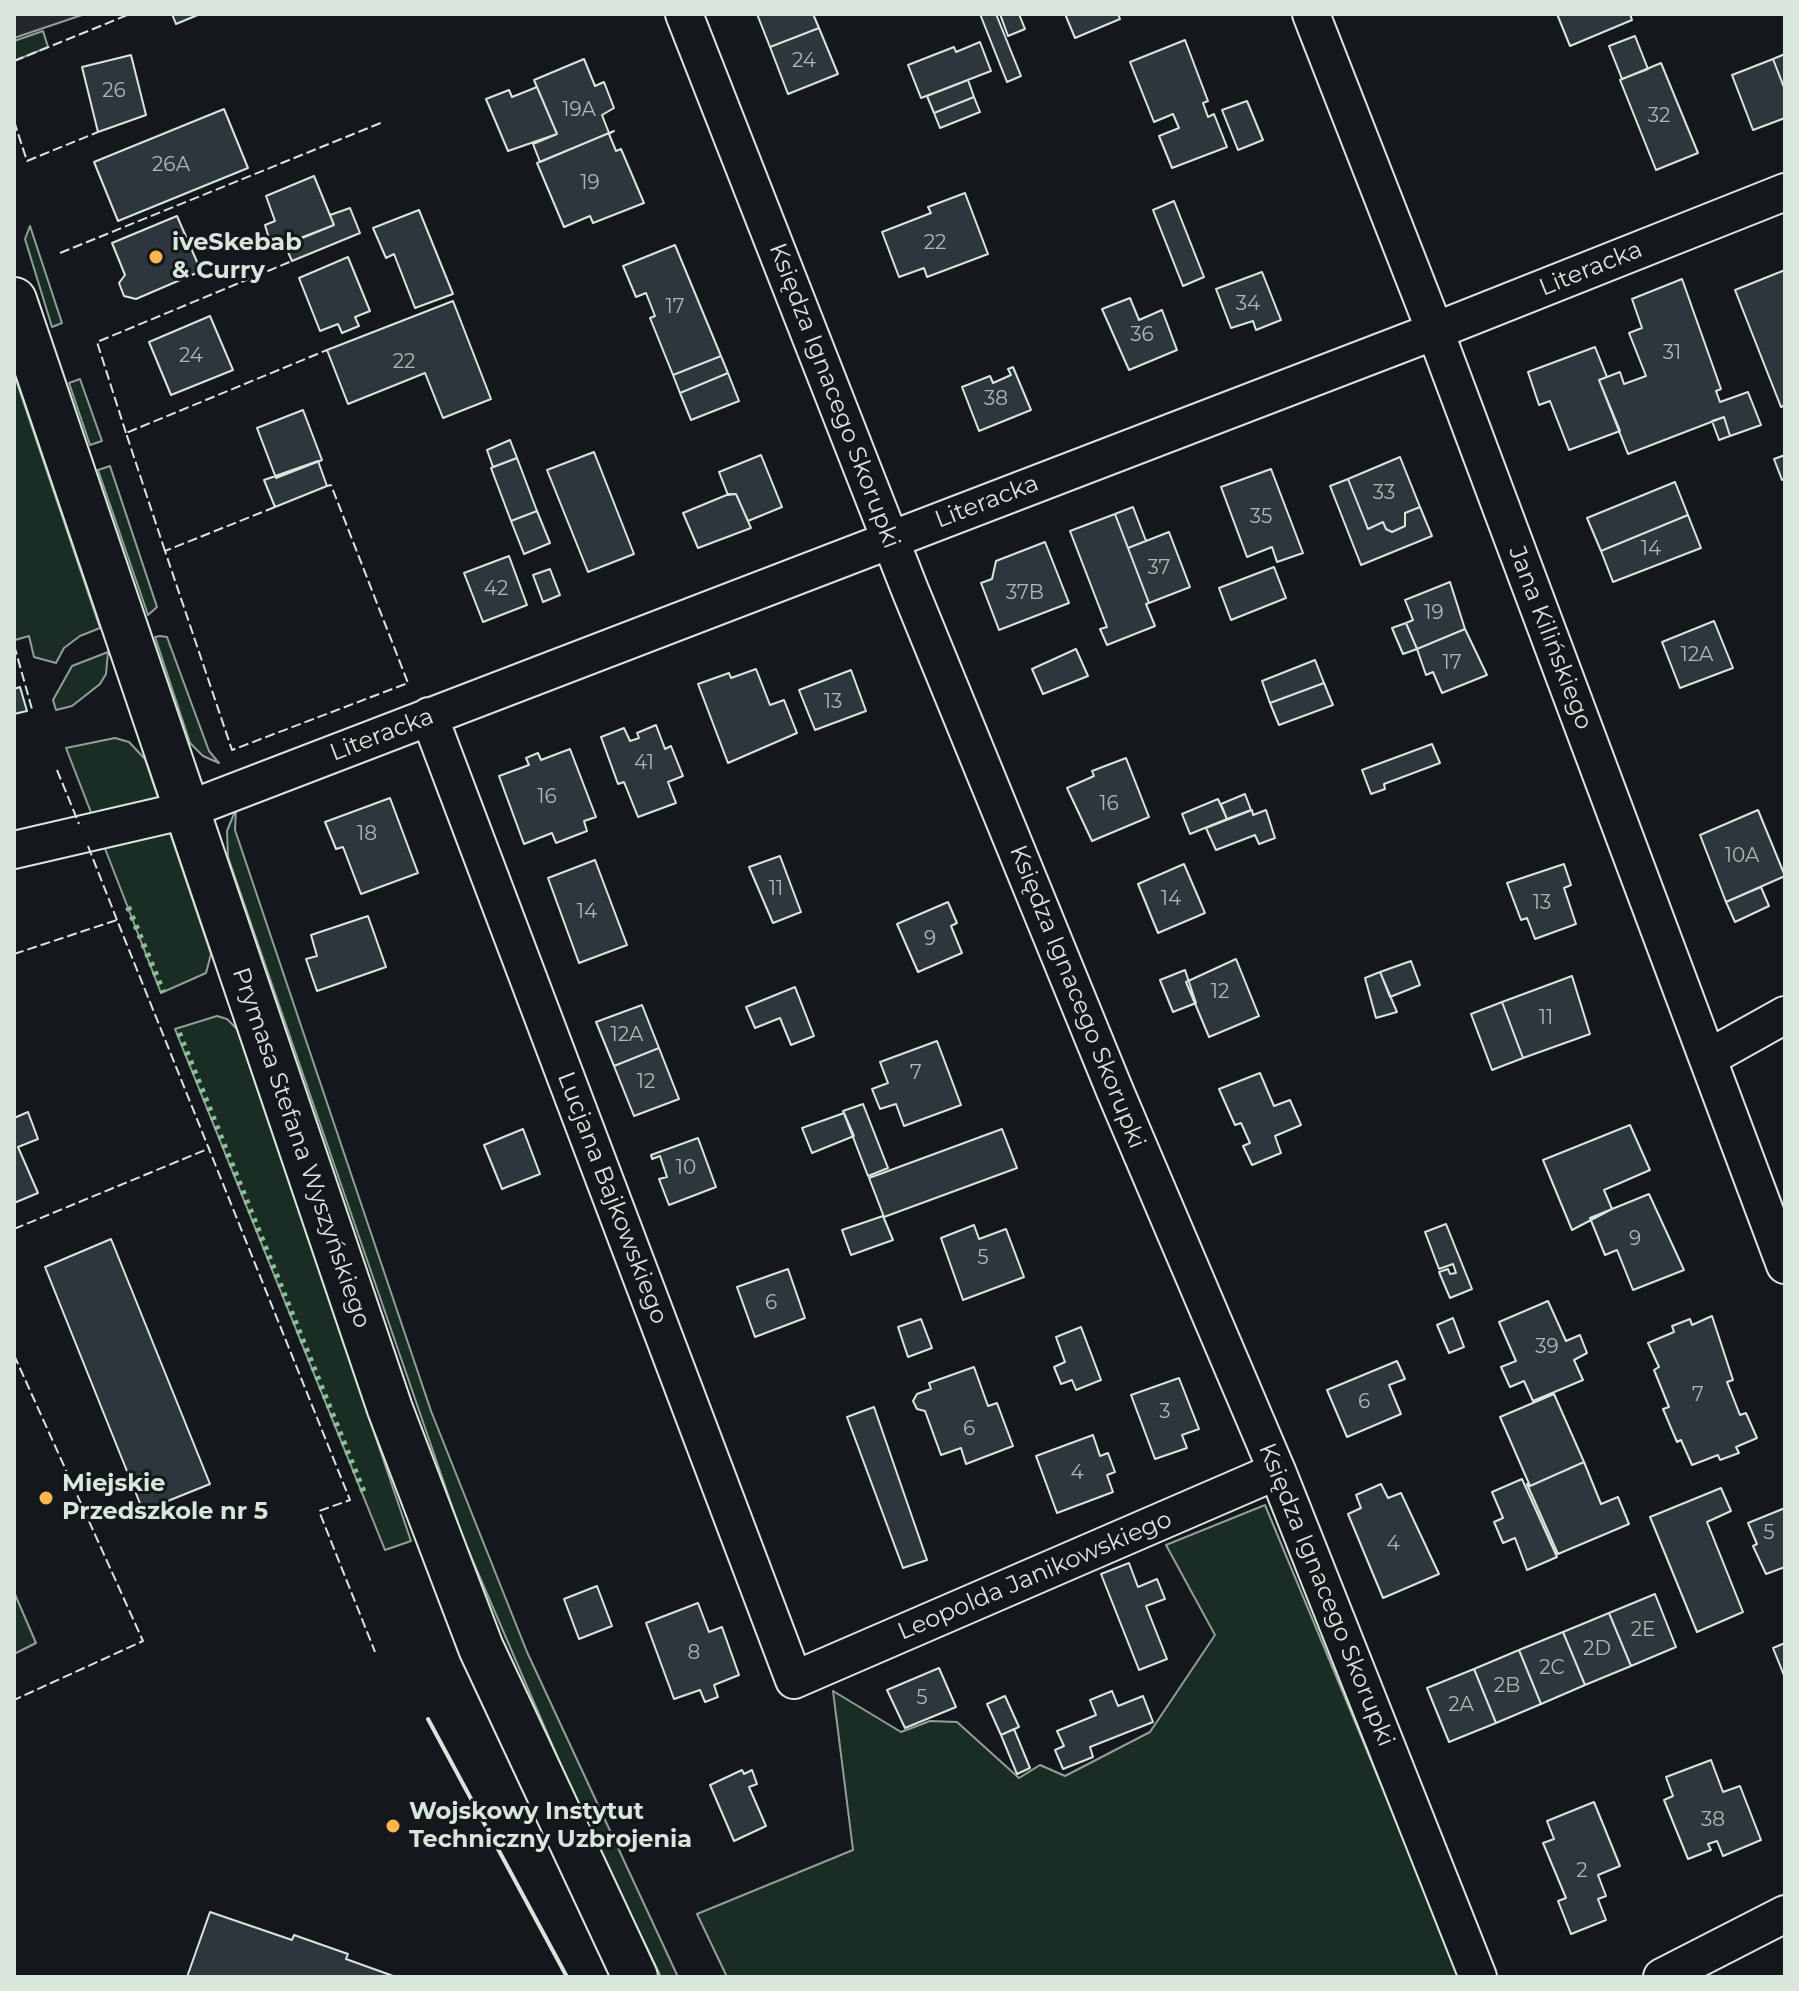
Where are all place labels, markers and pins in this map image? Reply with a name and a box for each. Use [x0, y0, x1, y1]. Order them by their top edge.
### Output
place label: iveSkebab & Curry [172, 229, 302, 285]
marker: iveSkebab & Curry [147, 248, 165, 266]
place label: Miejskie Przedszkole nr 5 [62, 1470, 268, 1526]
marker: Miejskie Przedszkole nr 5 [37, 1489, 55, 1507]
place label: Wojskowy Instytut Techniczny Uzbrojenia [409, 1798, 692, 1854]
marker: Wojskowy Instytut Techniczny Uzbrojenia [384, 1817, 402, 1835]

